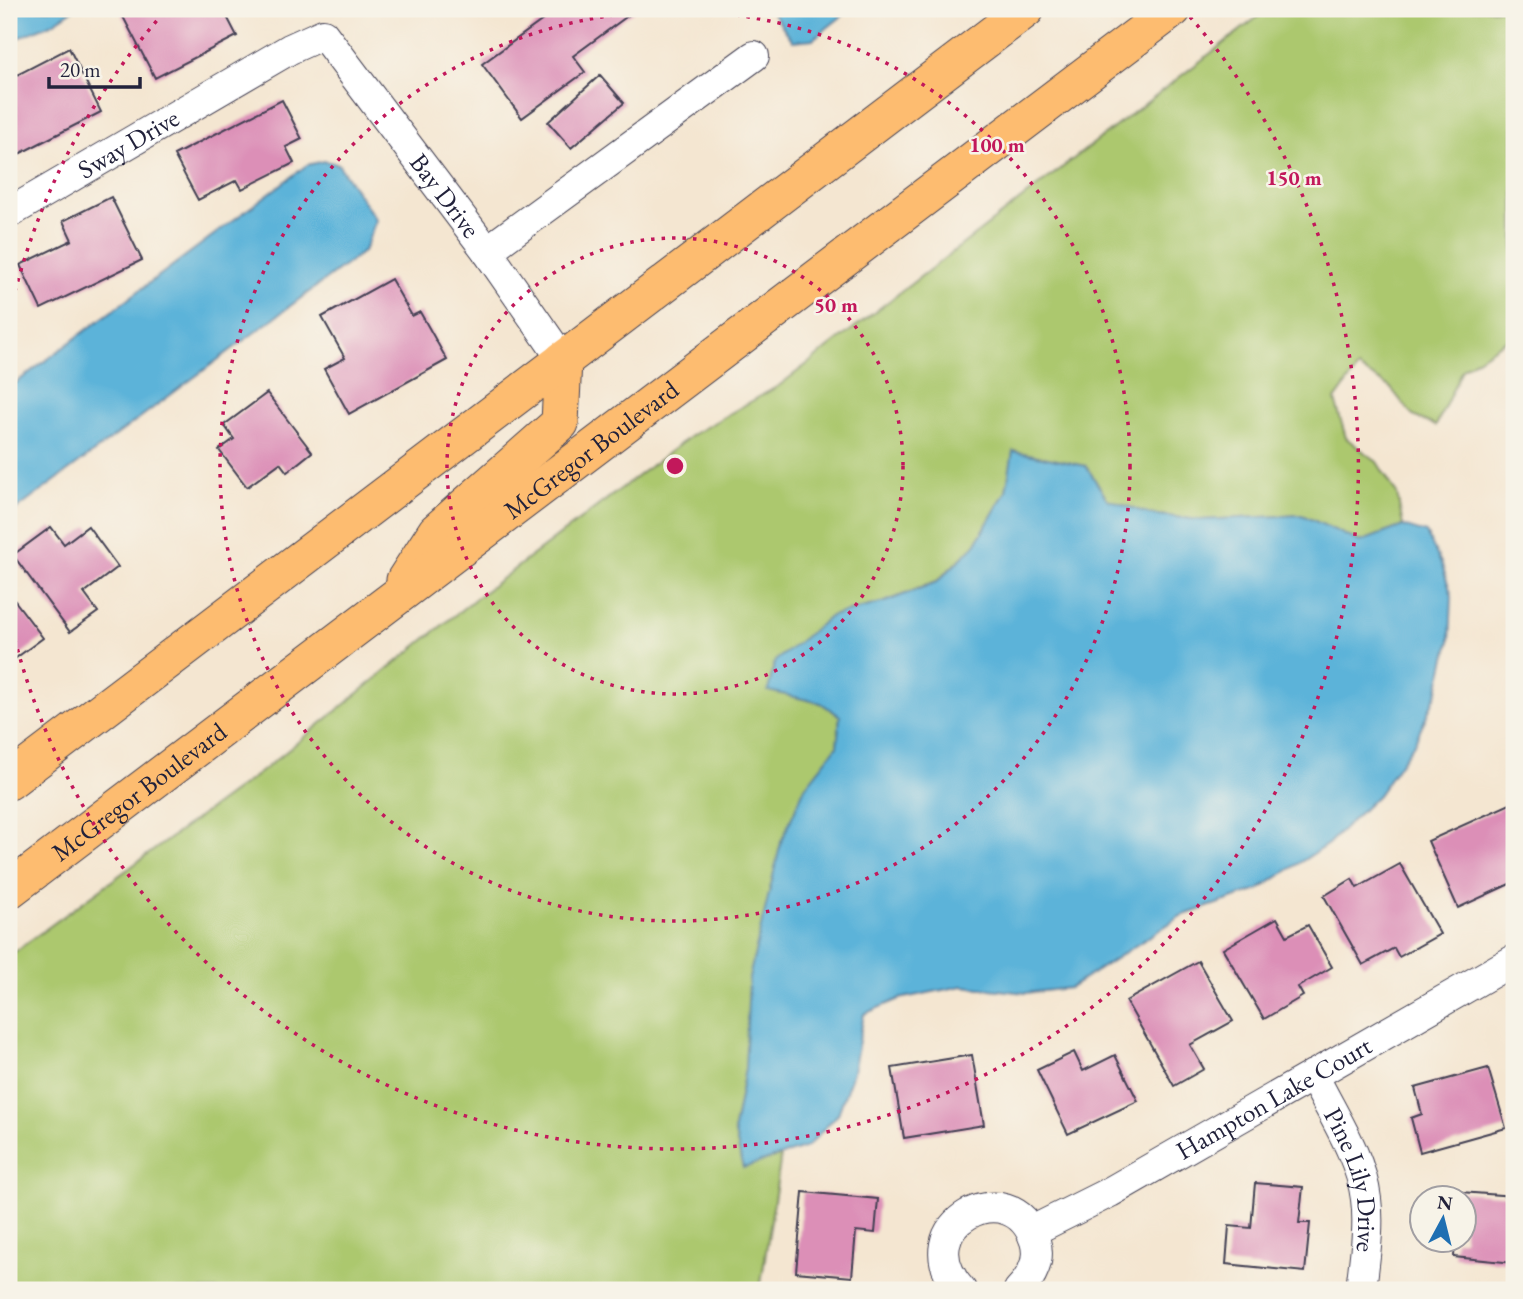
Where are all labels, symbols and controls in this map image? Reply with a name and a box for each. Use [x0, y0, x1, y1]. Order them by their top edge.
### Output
scale bar [49, 46, 140, 90]
text: 20 m [60, 56, 101, 83]
street label: Sway Drive [71, 101, 185, 186]
text: 100 m [969, 131, 1025, 158]
street label: Bay Drive [402, 146, 488, 245]
text: 150 m [1266, 164, 1322, 191]
text: 50 m [814, 291, 858, 318]
street label: McGregor Boulevard [497, 372, 686, 527]
centre of rings [663, 454, 687, 478]
street label: McGregor Boulevard [45, 714, 234, 869]
street label: Hampton Lake Court [1170, 1028, 1378, 1168]
street label: Pine Lily Drive [1316, 1102, 1385, 1254]
north arrow [1408, 1184, 1478, 1254]
text: N [1436, 1189, 1455, 1216]

